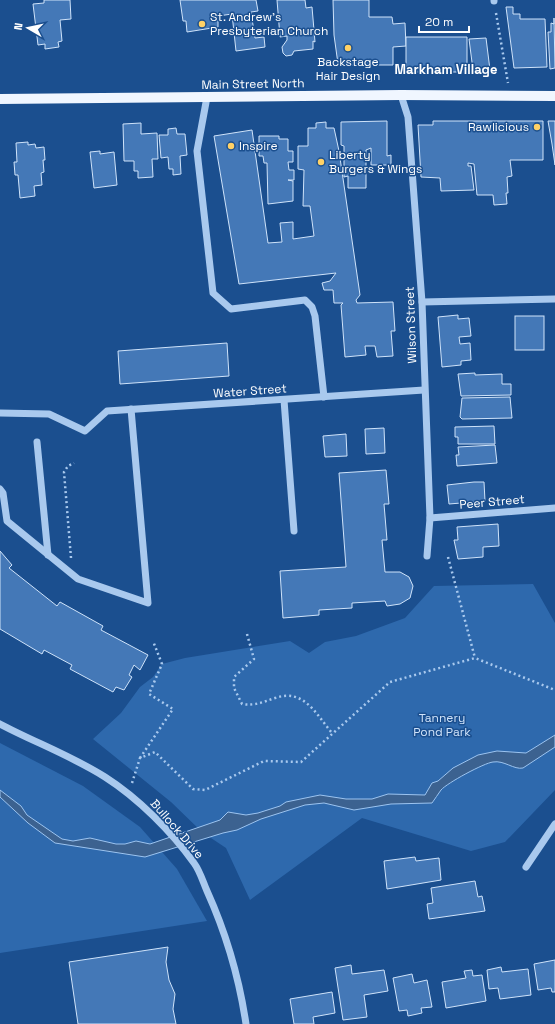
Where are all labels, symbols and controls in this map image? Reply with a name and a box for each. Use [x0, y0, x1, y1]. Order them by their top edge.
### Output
north arrow [8, 8, 48, 48]
scale bar [419, 8, 469, 34]
place label: St. Andrew's Presbyterian Church [210, 9, 328, 39]
text: 20 m [425, 14, 453, 30]
marker: St. Andrew's Presbyterian Church [197, 19, 207, 29]
text: N [11, 22, 26, 31]
marker: Backstage Hair Design [343, 43, 353, 53]
place label: Backstage Hair Design [316, 54, 380, 84]
district label: Markham Village [395, 61, 497, 78]
street label: Main Street North [201, 75, 305, 93]
place label: Rawlicious [468, 119, 529, 135]
marker: Rawlicious [532, 122, 542, 132]
place label: Inspire [239, 138, 278, 154]
marker: Inspire [226, 141, 236, 151]
place label: Liberty Burgers & Wings [329, 147, 422, 177]
marker: Liberty Burgers & Wings [316, 157, 326, 167]
street label: Wilson Street [402, 286, 420, 364]
street label: Water Street [213, 380, 287, 402]
street label: Peer Street [459, 491, 525, 513]
park label: Tannery Pond Park [413, 710, 471, 740]
street label: Bullock Drive [147, 796, 207, 862]

